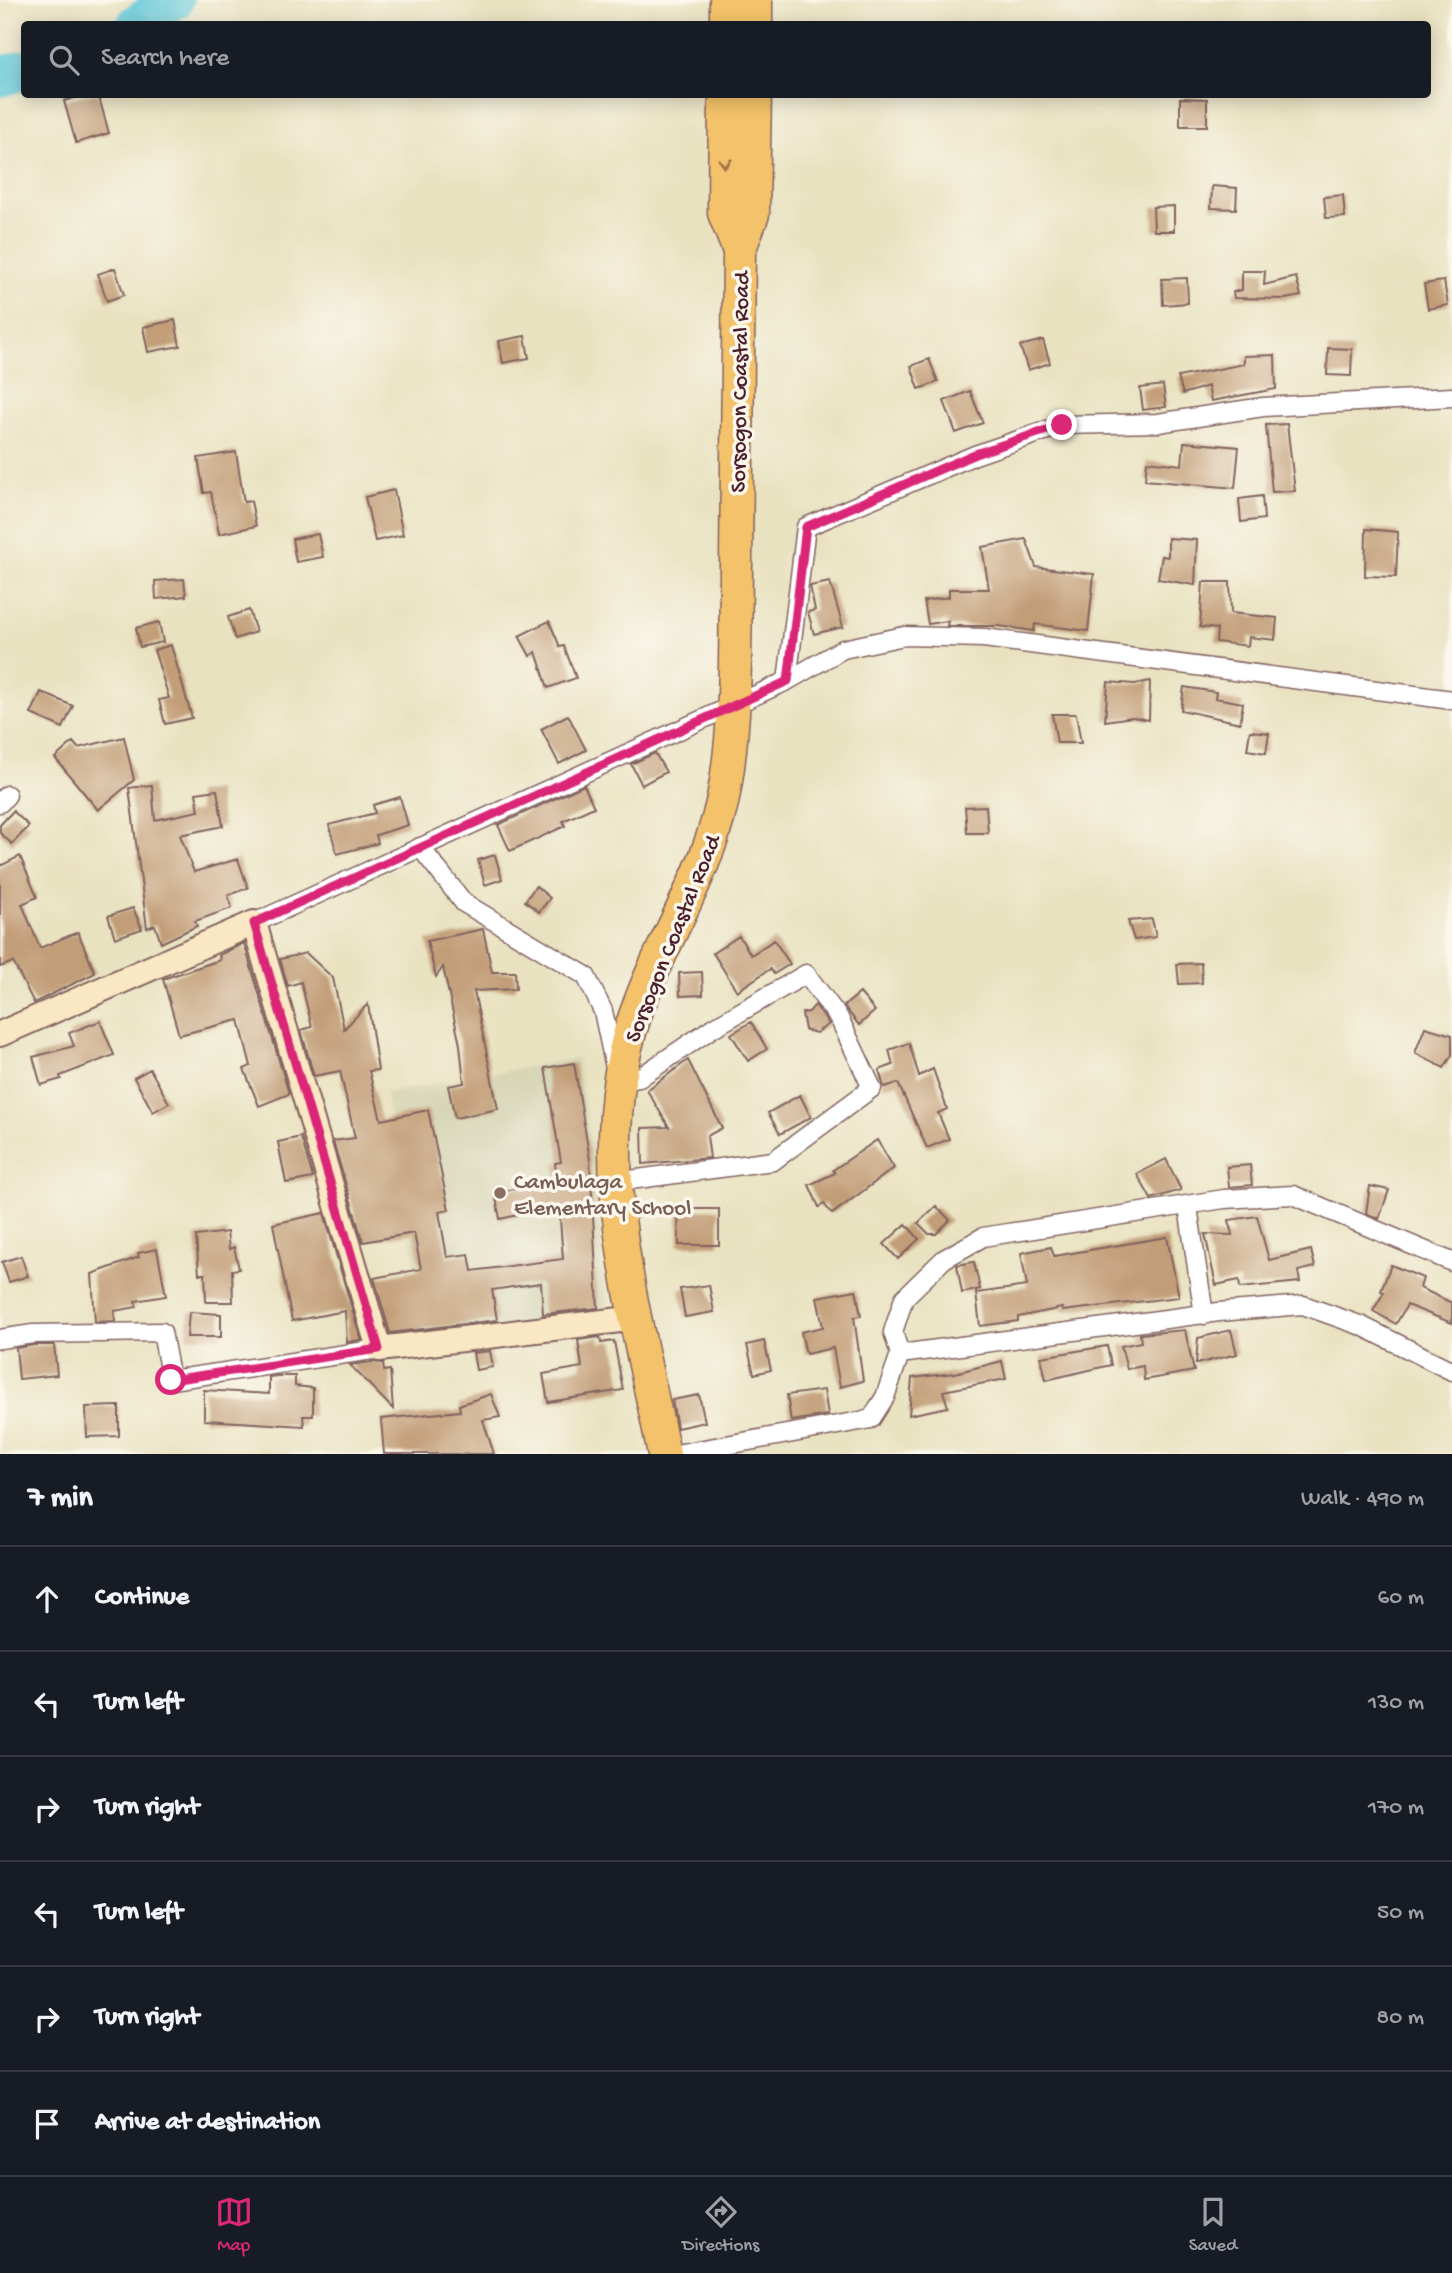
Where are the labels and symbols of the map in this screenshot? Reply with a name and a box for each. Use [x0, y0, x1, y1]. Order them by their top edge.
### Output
one-way arrow [717, 158, 733, 168]
street label: Sorsogon Coastal Road [726, 270, 757, 493]
route end [1046, 409, 1077, 440]
street label: Sorsogon Coastal Road [620, 830, 729, 1047]
place label: Cambulaga Elementary School [514, 1170, 691, 1223]
marker: Cambulaga Elementary School [492, 1185, 508, 1201]
route start [155, 1364, 186, 1395]

